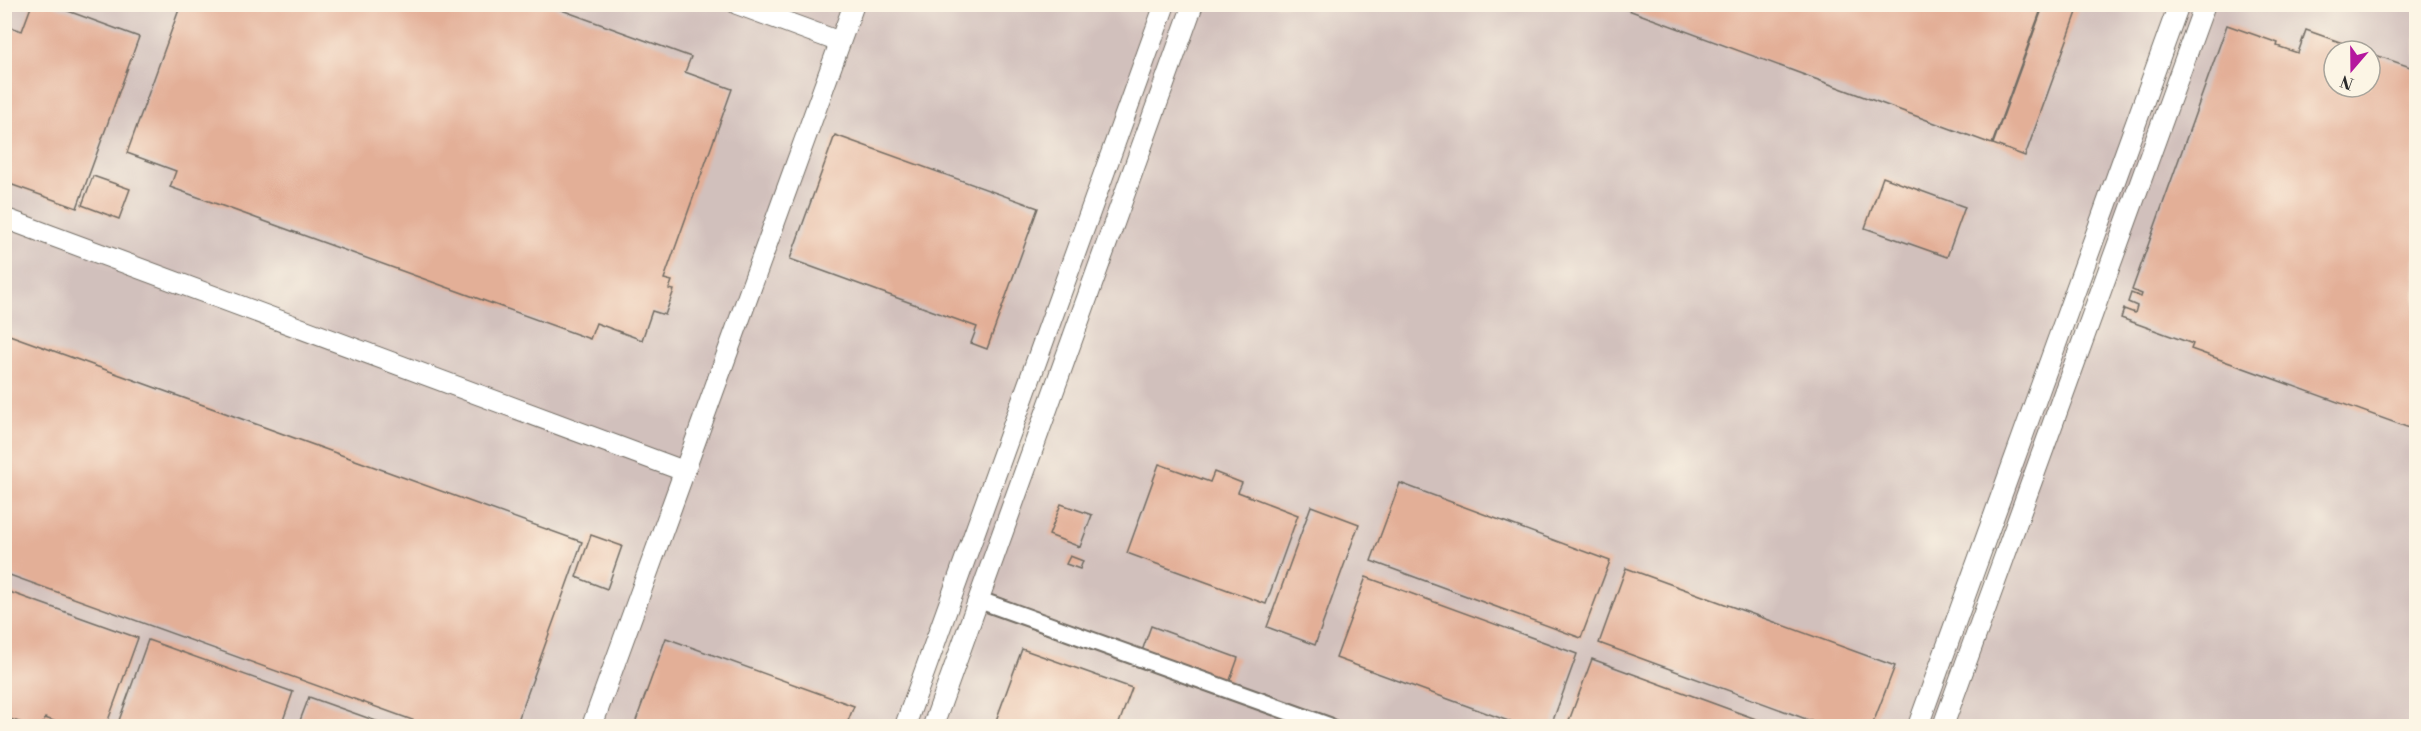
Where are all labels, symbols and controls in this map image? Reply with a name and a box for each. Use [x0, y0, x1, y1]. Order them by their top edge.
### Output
north arrow [2322, 39, 2382, 99]
text: N [2338, 70, 2357, 94]

